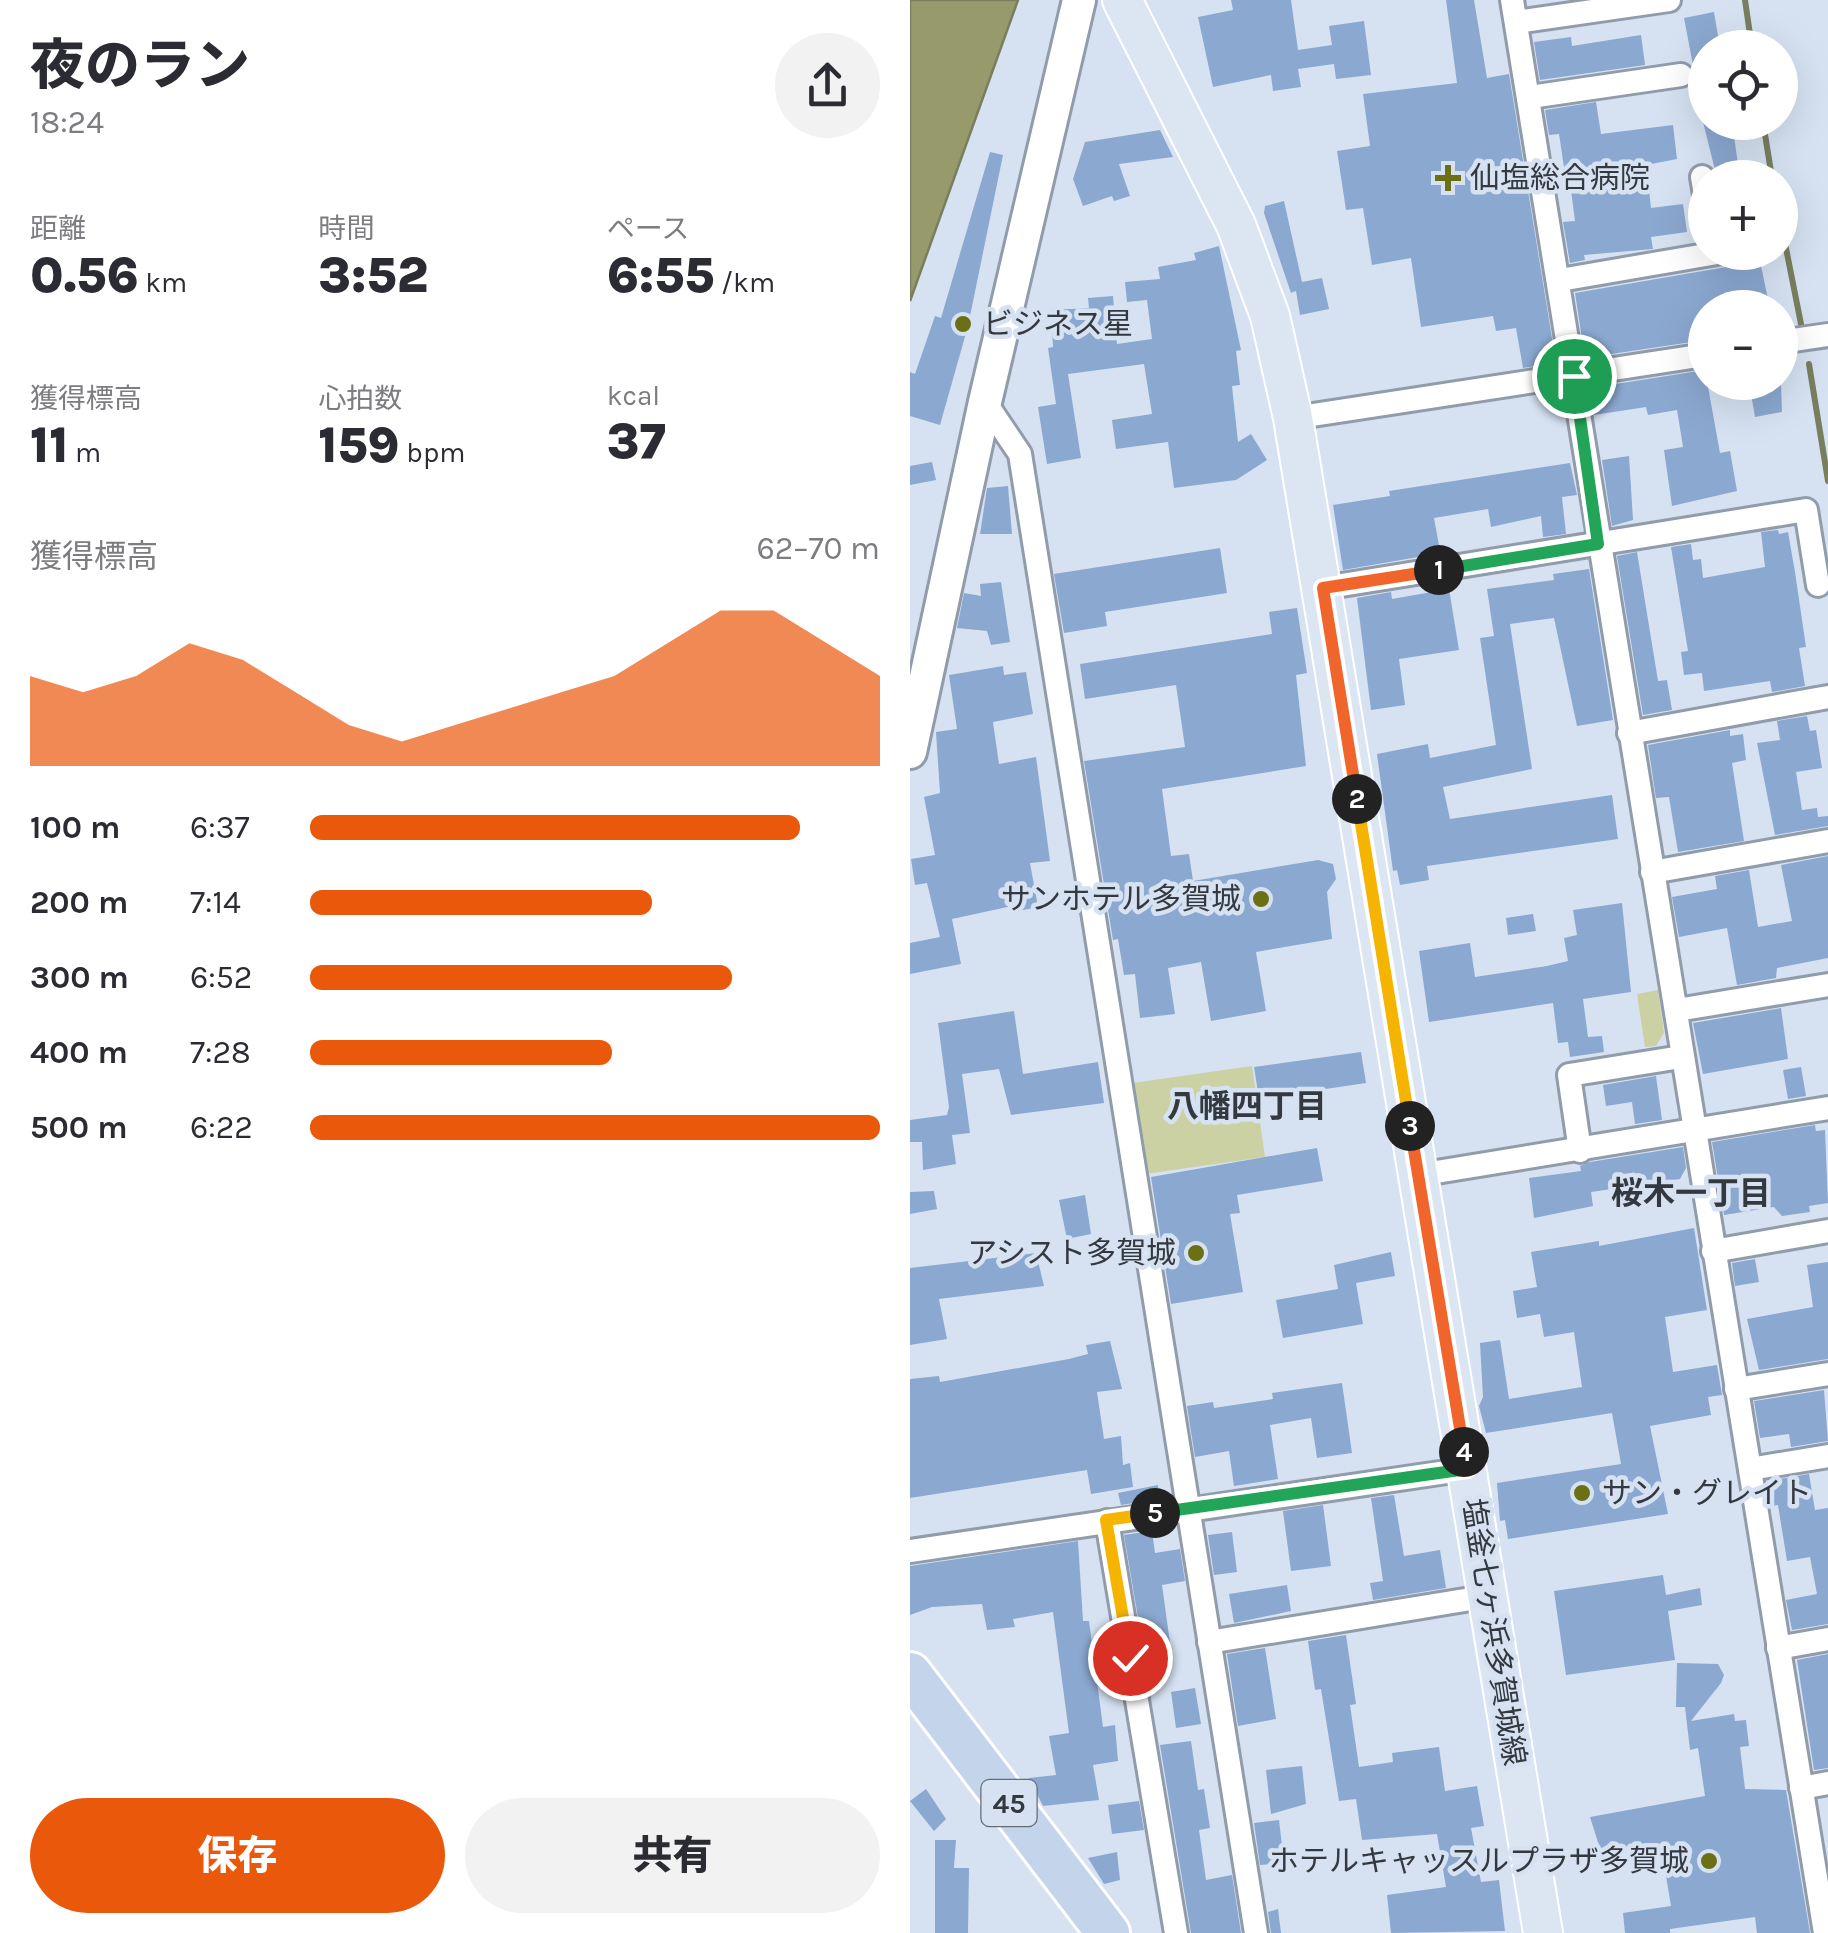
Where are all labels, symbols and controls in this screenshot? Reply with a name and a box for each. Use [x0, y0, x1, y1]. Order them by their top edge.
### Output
map controls [1688, 30, 1798, 400]
button: locate [1688, 30, 1798, 140]
button: share [775, 33, 880, 138]
text: 夜のラン [30, 34, 250, 98]
text: 18:24 [30, 104, 104, 141]
place label: 仙塩総合病院 [1470, 160, 1650, 196]
button: + [1688, 160, 1798, 270]
marker: 仙塩総合病院 [1435, 165, 1461, 191]
text: 距離 [30, 212, 86, 245]
text: 時間 [318, 212, 374, 245]
text: ペース [607, 212, 689, 245]
text: 0.56 [30, 246, 139, 305]
text: 3:52 [318, 246, 428, 305]
text: 6:55 [607, 246, 714, 305]
text: km [139, 266, 187, 299]
text: /km [714, 266, 775, 299]
button: − [1688, 290, 1798, 400]
place label: ビジネス星 [983, 306, 1133, 342]
marker: ビジネス星 [952, 313, 974, 335]
pin [1532, 334, 1617, 419]
icon: arrive [1547, 349, 1602, 404]
text: kcal [607, 379, 660, 412]
text: 獲得標高 [30, 382, 142, 415]
text: 心拍数 [318, 382, 402, 415]
text: 37 [607, 412, 666, 471]
text: 11 [30, 416, 68, 475]
text: 159 [318, 416, 400, 475]
text: m [68, 436, 101, 469]
text: bpm [400, 436, 465, 469]
text: 62–70 m [756, 530, 880, 567]
text: 獲得標高 [30, 538, 158, 575]
pin: 1 [1414, 545, 1464, 595]
text: 1 [1434, 553, 1444, 586]
pin: 2 [1332, 774, 1382, 824]
text: 2 [1349, 782, 1365, 815]
text: 100 m [30, 809, 120, 846]
text: 6:37 [190, 809, 250, 846]
place label: サンホテル多賀城 [1001, 881, 1241, 917]
text: 200 m [30, 884, 128, 921]
text: 7:14 [190, 884, 241, 921]
marker: サンホテル多賀城 [1250, 888, 1272, 910]
text: 300 m [30, 959, 129, 996]
text: 6:52 [190, 959, 252, 996]
text: 400 m [30, 1034, 128, 1071]
text: 7:28 [190, 1034, 251, 1071]
district label: 八幡四丁目 [1167, 1088, 1327, 1125]
pin: 3 [1385, 1101, 1435, 1151]
text: 500 m [30, 1109, 128, 1146]
text: 6:22 [190, 1109, 253, 1146]
text: 3 [1401, 1109, 1419, 1142]
district label: 桜木一丁目 [1611, 1175, 1771, 1212]
place label: アシスト多賀城 [967, 1235, 1176, 1271]
marker: アシスト多賀城 [1185, 1242, 1207, 1264]
pin: 4 [1439, 1427, 1489, 1477]
text: 4 [1456, 1435, 1472, 1468]
place label: サン・グレイト [1602, 1475, 1812, 1511]
marker: サン・グレイト [1571, 1482, 1593, 1504]
pin: 5 [1130, 1488, 1180, 1538]
text: 5 [1147, 1496, 1163, 1529]
street label: 塩釜七ヶ浜多賀城線 [1455, 1496, 1533, 1768]
pin [1088, 1616, 1173, 1701]
icon: check [1103, 1631, 1158, 1686]
road number: 45 [982, 1780, 1036, 1826]
button: 保存 [30, 1798, 445, 1913]
button: 共有 [465, 1798, 880, 1913]
place label: ホテルキャッスルプラザ多賀城 [1269, 1843, 1689, 1879]
marker: ホテルキャッスルプラザ多賀城 [1698, 1850, 1720, 1872]

